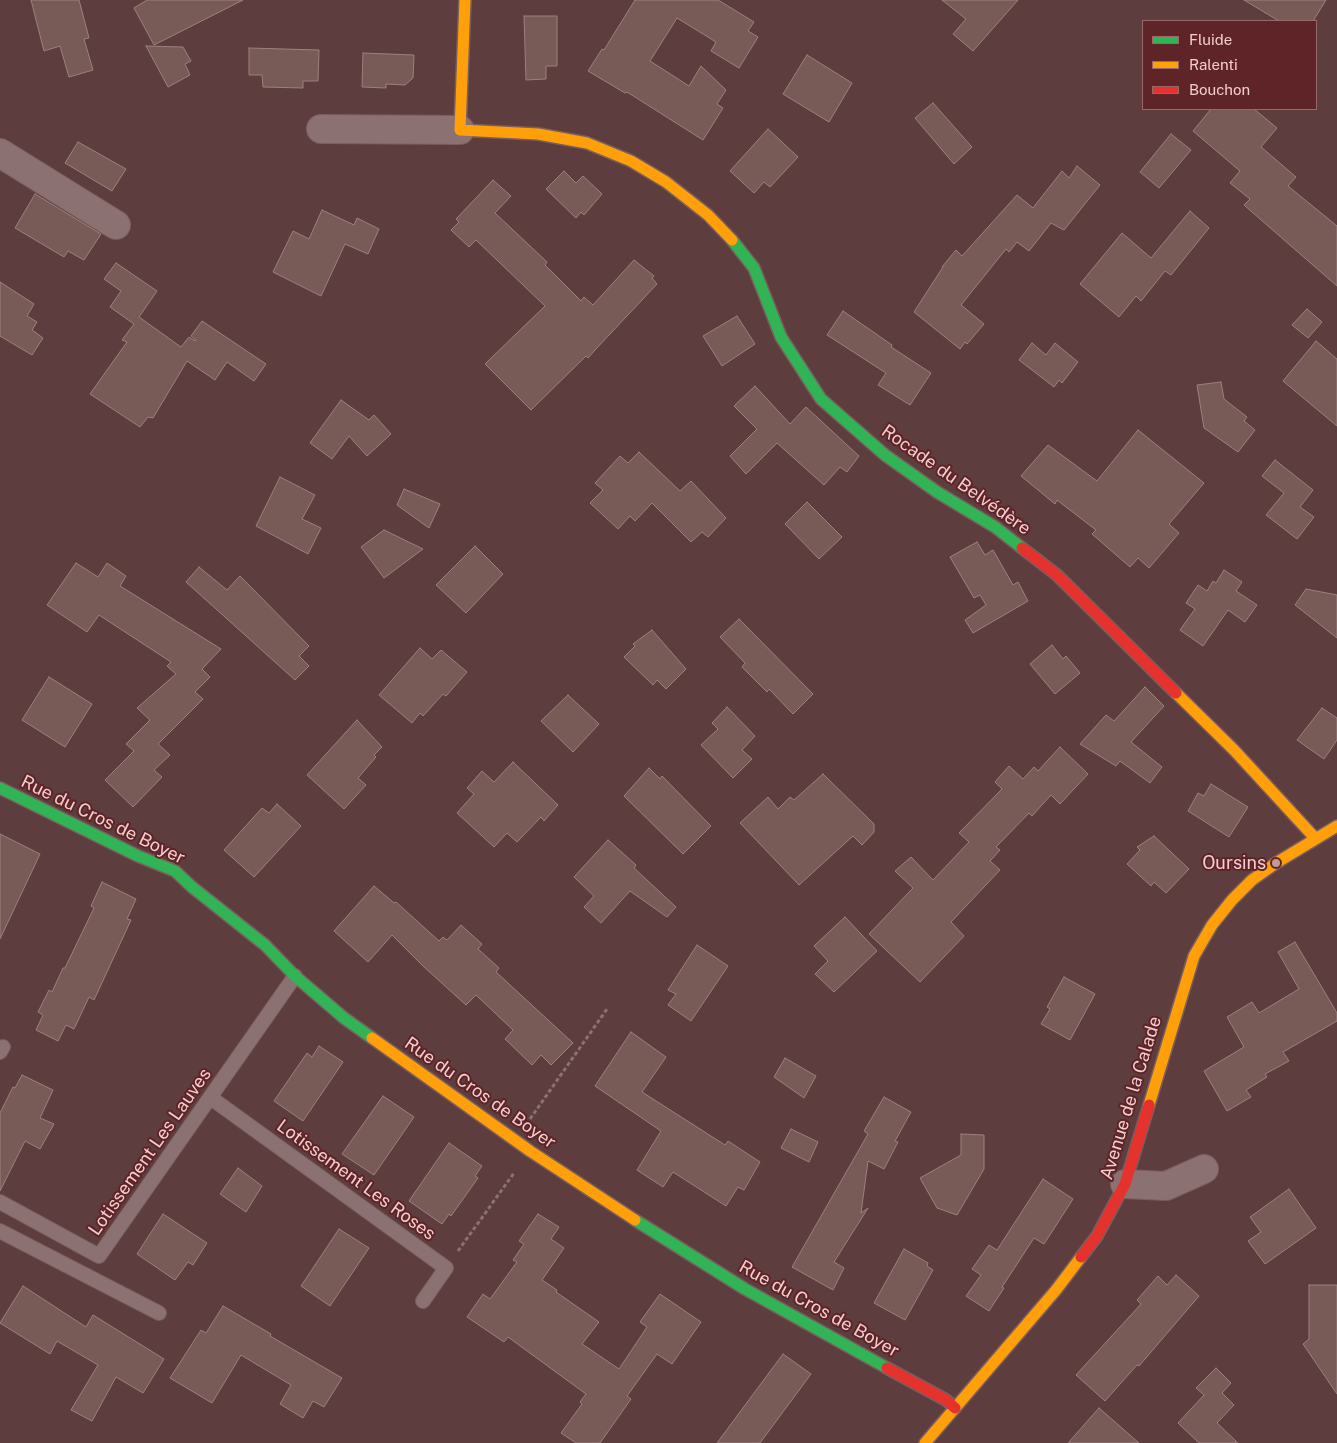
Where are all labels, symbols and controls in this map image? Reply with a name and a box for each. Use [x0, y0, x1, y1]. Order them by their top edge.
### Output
legend [1142, 20, 1317, 110]
text: Fluide [1189, 31, 1232, 48]
text: Ralenti [1189, 56, 1238, 73]
text: Bouchon [1189, 81, 1250, 98]
street label: Rocade du Belvédère [877, 420, 1035, 540]
street label: Rue du Cros de Boyer [18, 771, 188, 869]
place label: Oursins [1202, 852, 1266, 874]
marker: Oursins [1270, 857, 1282, 869]
street label: Avenue de la Calade [1096, 1014, 1166, 1182]
street label: Rue du Cros de Boyer [400, 1033, 560, 1153]
street label: Lotissement Les Lauves [84, 1064, 216, 1240]
street label: Lotissement Les Roses [272, 1115, 440, 1245]
street label: Rue du Cros de Boyer [735, 1256, 903, 1362]

